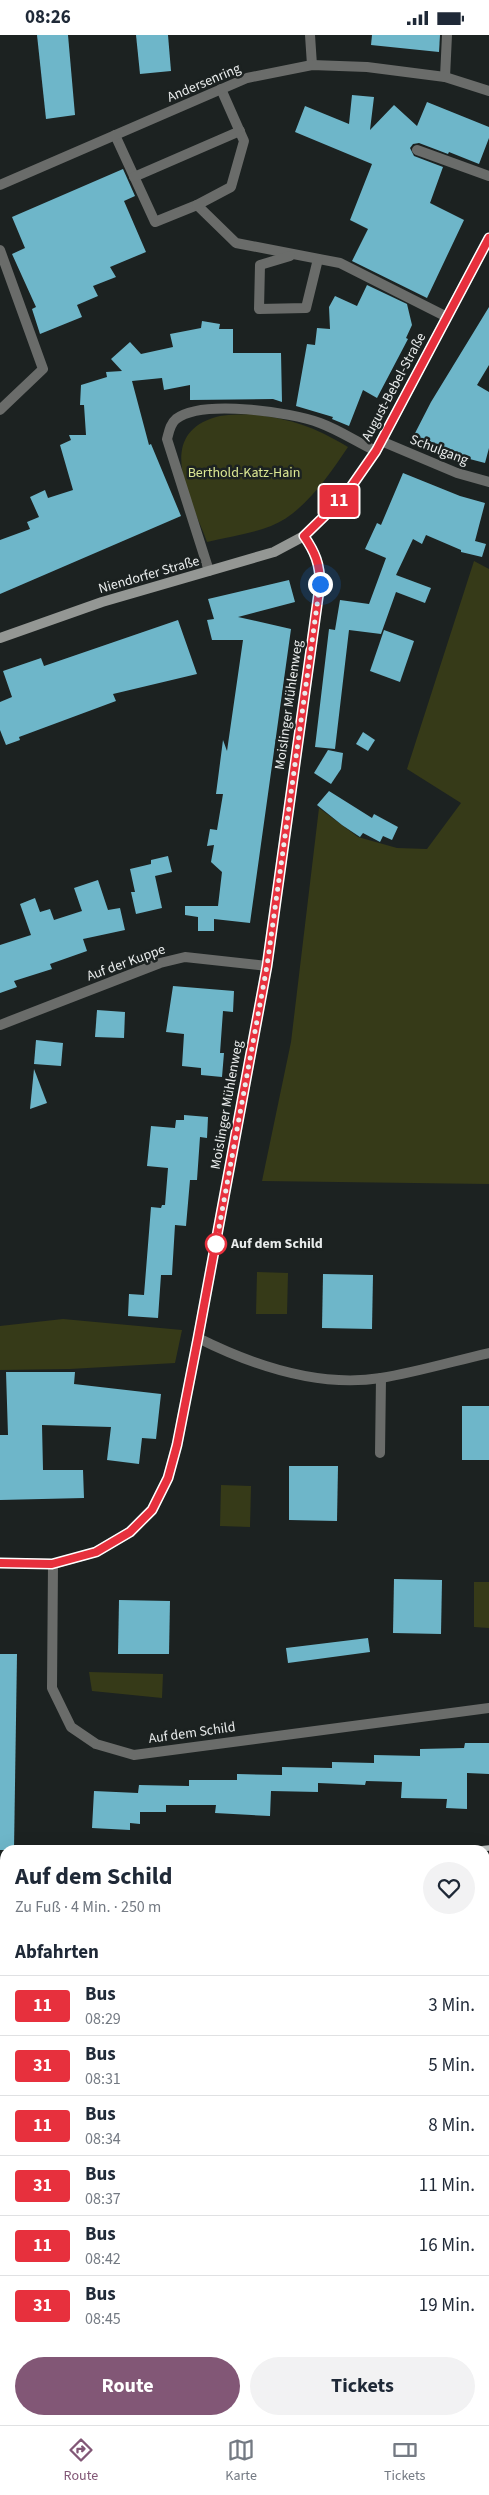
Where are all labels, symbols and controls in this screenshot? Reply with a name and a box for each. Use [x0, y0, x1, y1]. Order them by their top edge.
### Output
text: 08:26 [25, 4, 71, 31]
street label: Andersenring [164, 59, 244, 107]
street label: August-Bebel-Straße [357, 329, 431, 445]
street label: Schulgang [407, 430, 471, 470]
park label: Berthold-Katz-Hain [188, 463, 300, 483]
line badge: 11 [316, 485, 362, 517]
text: 11 [329, 488, 349, 513]
street label: Niendorfer Straße [96, 551, 202, 599]
your location [308, 572, 333, 597]
street label: Moislinger Mühlenweg [270, 639, 308, 771]
street label: Auf der Kuppe [84, 939, 168, 986]
street label: Moislinger Mühlenweg [206, 1039, 248, 1171]
marker: Auf dem Schild [205, 1233, 227, 1255]
place label: Auf dem Schild [230, 1234, 323, 1254]
street label: Auf dem Schild [147, 1717, 237, 1749]
text: Auf dem Schild [15, 1859, 172, 1894]
button: heart [423, 1862, 475, 1914]
text: Zu Fuß · 4 Min. · 250 m [15, 1896, 161, 1918]
text: Abfahrten [15, 1939, 99, 1966]
text: Bus [85, 1981, 116, 2008]
text: 3 Min. [428, 1992, 475, 2019]
text: 11 [33, 1993, 52, 2018]
text: 08:29 [85, 2008, 121, 2030]
text: Bus [85, 2041, 116, 2068]
text: 5 Min. [428, 2052, 475, 2079]
text: 31 [33, 2053, 52, 2078]
text: 08:31 [85, 2068, 121, 2090]
text: Bus [85, 2101, 116, 2128]
text: 8 Min. [428, 2112, 475, 2139]
text: 11 [33, 2113, 52, 2138]
text: 08:34 [85, 2128, 121, 2150]
text: Bus [85, 2161, 116, 2188]
text: 11 Min. [419, 2172, 475, 2199]
text: 31 [33, 2173, 52, 2198]
text: 08:37 [85, 2188, 121, 2210]
text: Bus [85, 2221, 116, 2248]
text: 16 Min. [419, 2232, 475, 2259]
text: 11 [33, 2233, 52, 2258]
text: 08:42 [85, 2248, 121, 2270]
text: Bus [85, 2281, 116, 2308]
text: 19 Min. [419, 2292, 475, 2319]
text: 31 [33, 2293, 52, 2318]
text: 08:45 [85, 2308, 121, 2330]
button: Route [15, 2357, 240, 2415]
button: Tickets [250, 2357, 475, 2415]
tab: Route [64, 2436, 98, 2486]
tab: Karte [225, 2436, 257, 2486]
tab: Tickets [384, 2436, 425, 2486]

